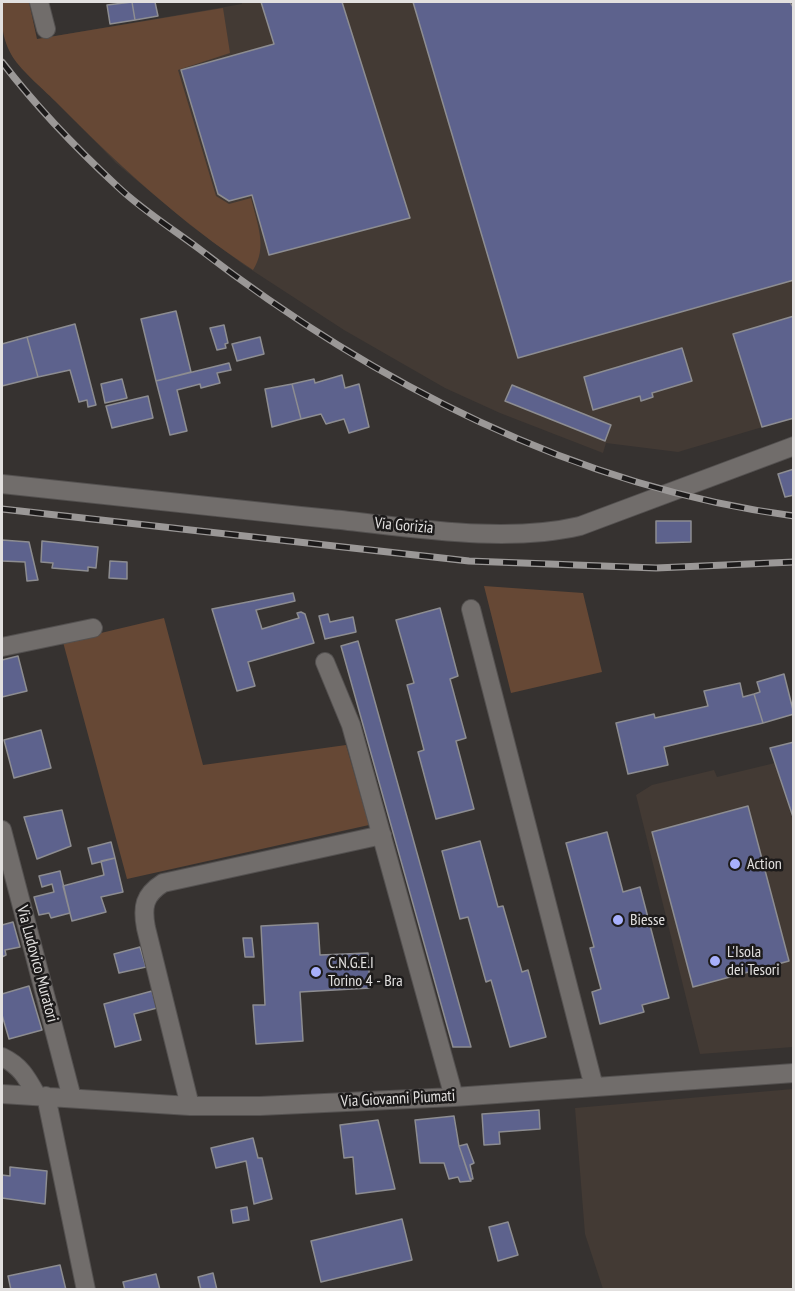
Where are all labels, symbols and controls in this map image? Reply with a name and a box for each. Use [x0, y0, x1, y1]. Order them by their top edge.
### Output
street label: Via Gorizia [374, 514, 434, 538]
place label: Action [747, 854, 782, 874]
marker: Action [728, 857, 742, 871]
street label: Via Ludovico Muratori [12, 904, 62, 1024]
place label: Biesse [630, 910, 665, 930]
marker: Biesse [611, 913, 625, 927]
place label: L'Isola dei Tesori [727, 942, 780, 980]
place label: C.N.G.E.I Torino 4 - Bra [328, 953, 403, 991]
marker: L'Isola dei Tesori [708, 954, 722, 968]
marker: C.N.G.E.I Torino 4 - Bra [309, 965, 323, 979]
street label: Via Giovanni Piumati [340, 1086, 456, 1112]

